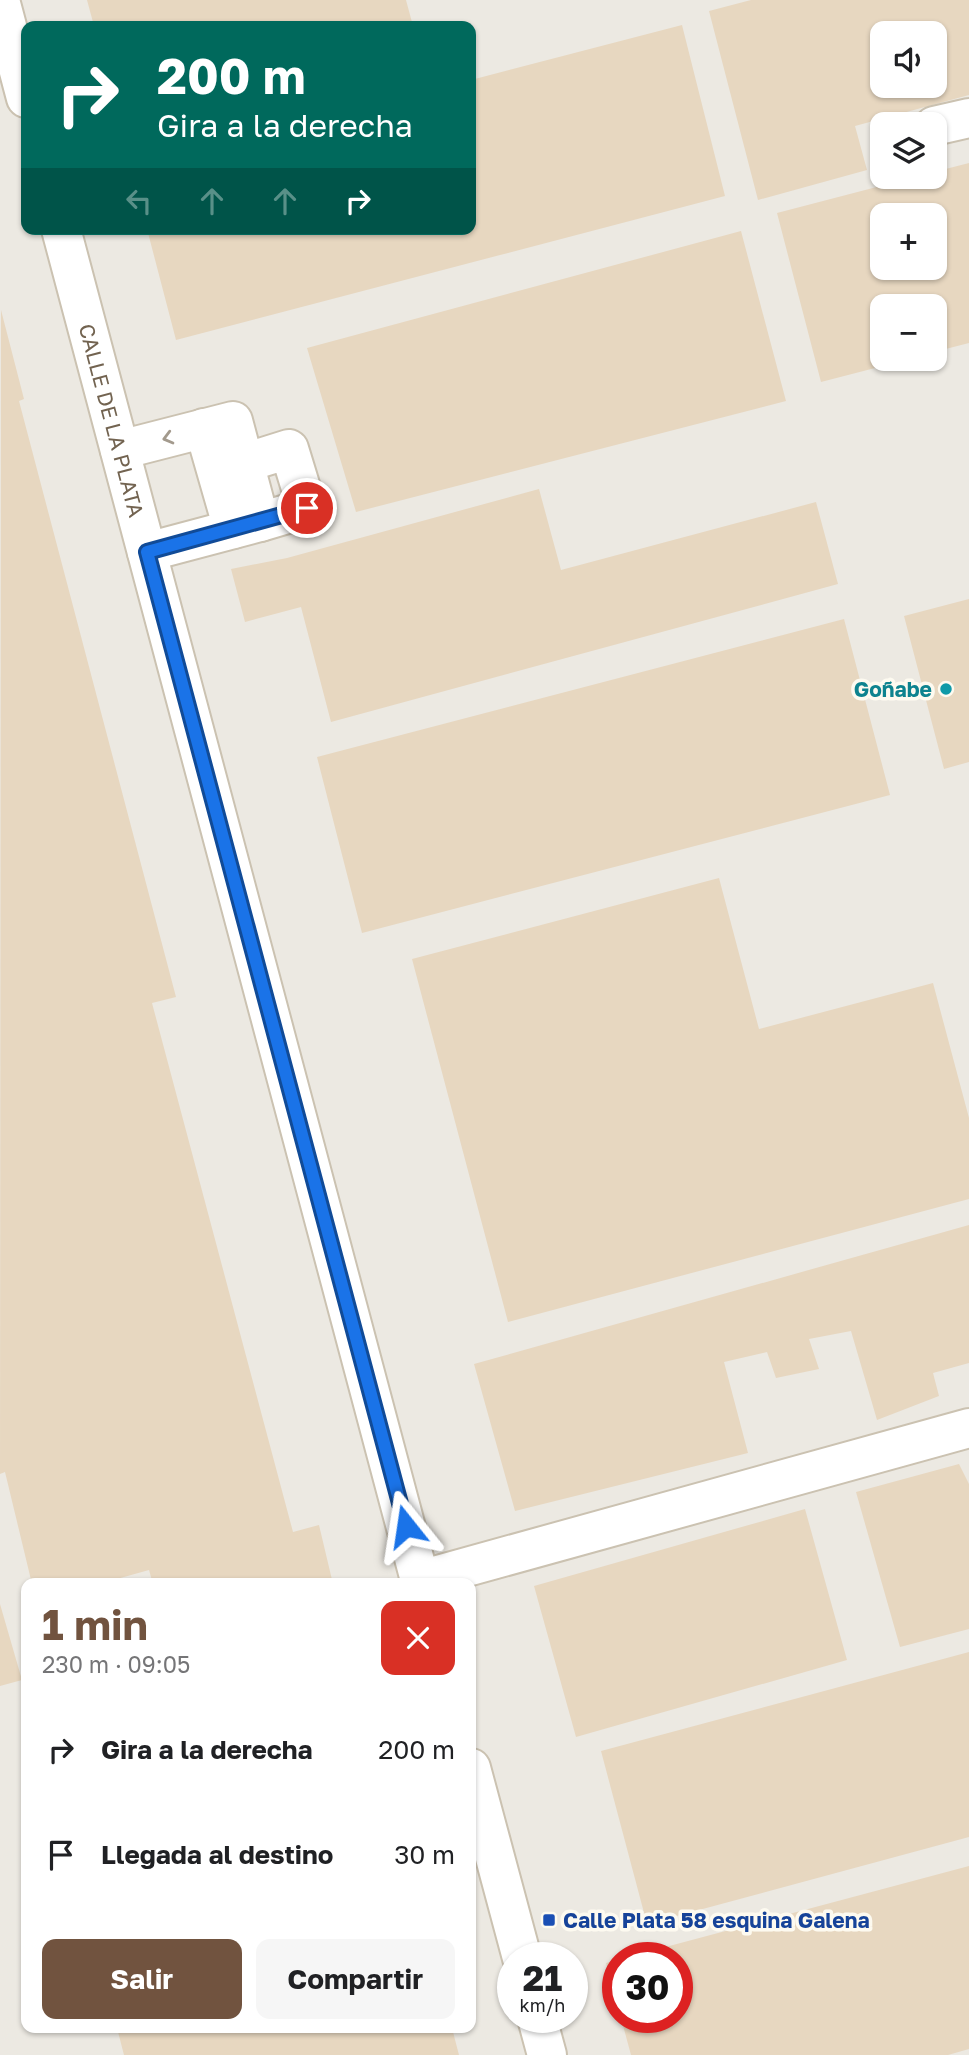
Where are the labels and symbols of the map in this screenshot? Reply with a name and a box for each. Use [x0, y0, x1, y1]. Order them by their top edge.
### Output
street label: CALLE DE LA PLATA [74, 321, 150, 520]
one-way arrow [162, 430, 174, 444]
pin [277, 478, 337, 538]
place label: Goñabe [854, 676, 932, 702]
marker: Goñabe [938, 681, 954, 697]
position arrow [369, 1489, 443, 1563]
place label: Calle Plata 58 esquina Galena [563, 1907, 870, 1933]
marker: Calle Plata 58 esquina Galena [541, 1912, 557, 1928]
speed limit sign: 30 [602, 1942, 693, 2033]

